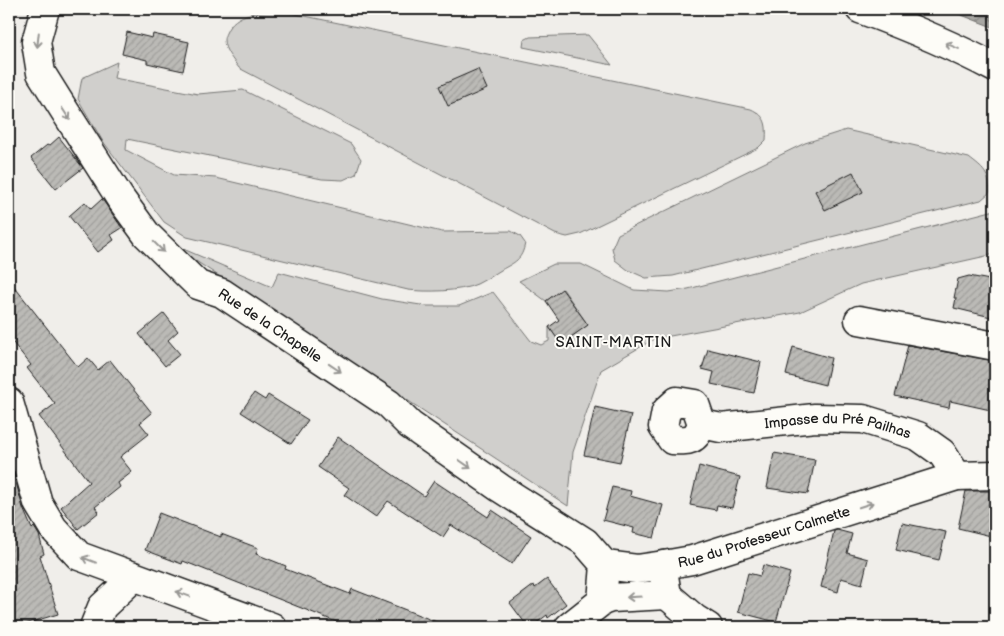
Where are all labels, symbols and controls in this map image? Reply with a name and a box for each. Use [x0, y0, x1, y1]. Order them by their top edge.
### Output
one-way arrow [33, 32, 42, 48]
one-way arrow [945, 41, 960, 51]
one-way arrow [62, 107, 72, 121]
one-way arrow [153, 241, 166, 253]
street label: Rue de la Chapelle [215, 285, 325, 366]
district label: SAINT-MARTIN [555, 333, 673, 352]
one-way arrow [327, 363, 341, 373]
street label: Impasse du Pré Pailhas [764, 410, 913, 442]
one-way arrow [458, 459, 472, 469]
one-way arrow [858, 500, 874, 509]
street label: Rue du Professeur Calmette [676, 503, 852, 571]
one-way arrow [82, 554, 97, 564]
one-way arrow [176, 589, 192, 598]
one-way arrow [626, 592, 642, 601]

